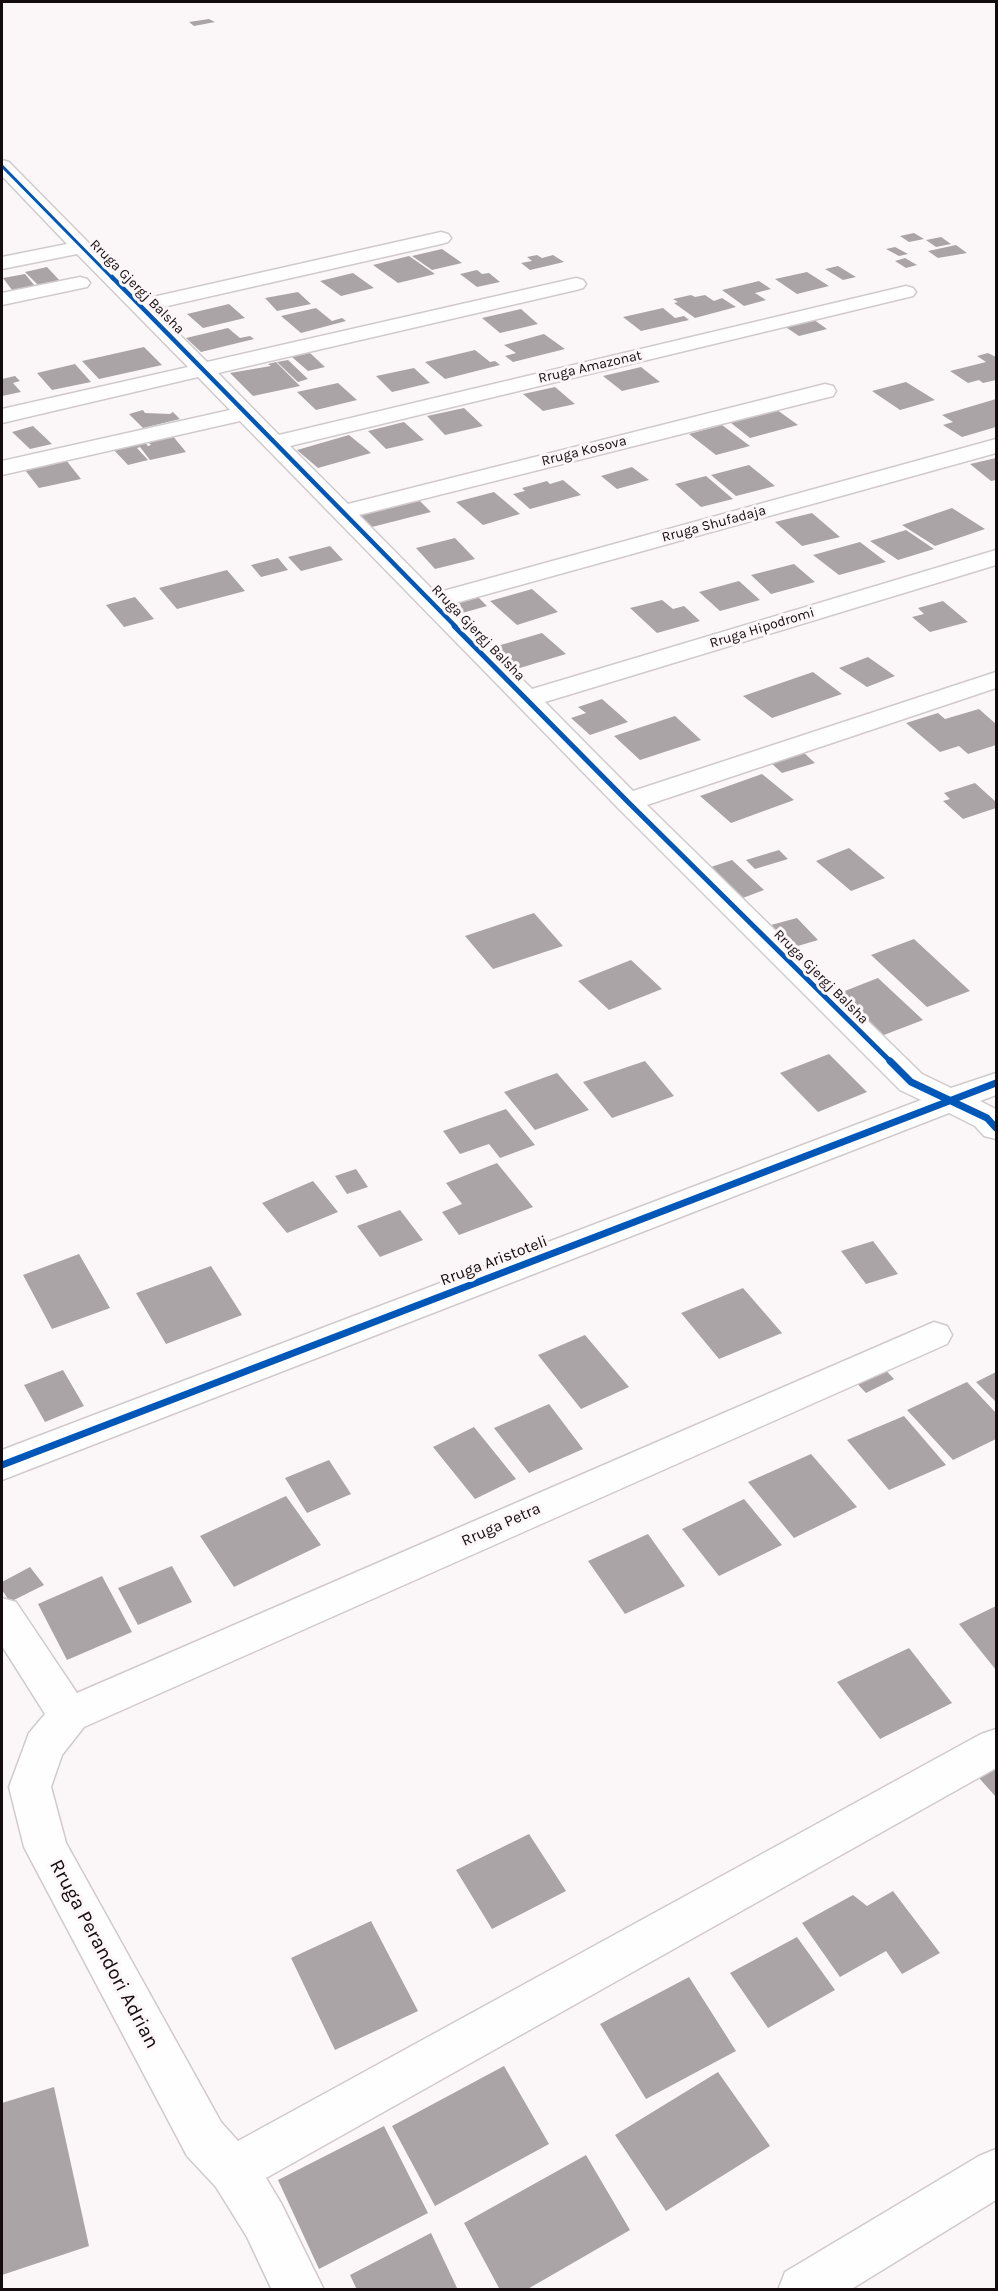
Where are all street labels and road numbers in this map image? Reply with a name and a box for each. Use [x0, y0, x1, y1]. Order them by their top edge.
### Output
street label: Rruga Gjergj Balsha [86, 236, 188, 338]
street label: Rruga Amazonat [537, 347, 643, 387]
street label: Rruga Kosova [540, 432, 628, 470]
street label: Rruga Shufadaja [660, 502, 768, 546]
street label: Rruga Gjergj Balsha [428, 582, 528, 684]
street label: Rruga Hipodromi [708, 604, 816, 652]
street label: Rruga Gjergj Balsha [770, 926, 872, 1028]
street label: Rruga Aristoteli [438, 1232, 550, 1290]
street label: Rruga Petra [458, 1499, 544, 1551]
street label: Rruga Perandori Adrian [44, 1855, 164, 2053]

